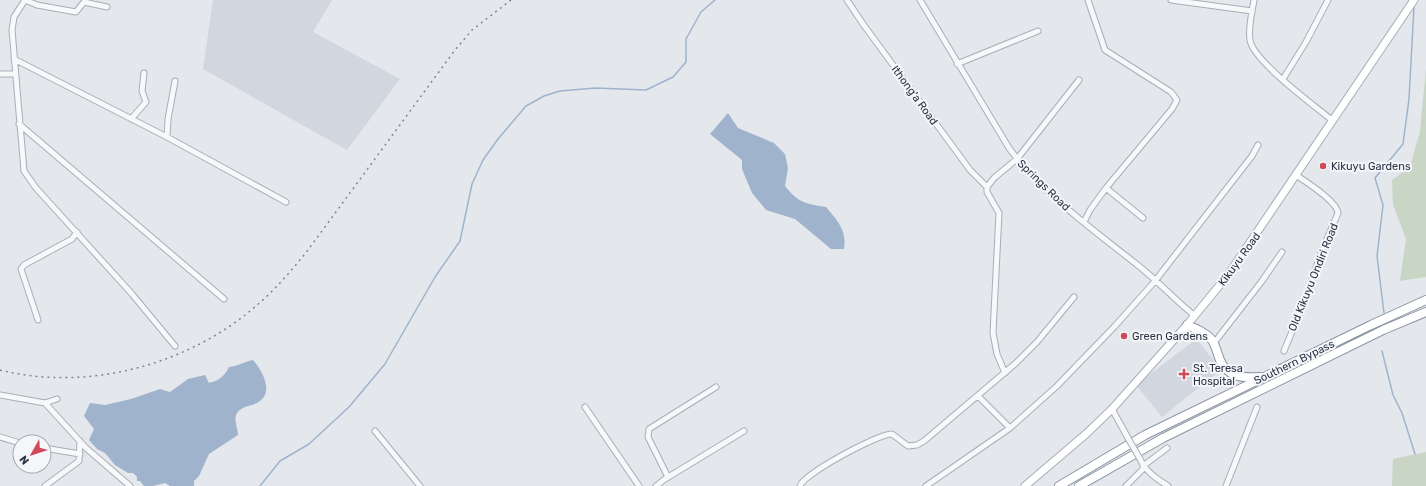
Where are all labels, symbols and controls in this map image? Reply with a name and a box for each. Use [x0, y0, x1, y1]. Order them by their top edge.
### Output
street label: Ithong'a Road [889, 63, 941, 128]
street label: Springs Road [1015, 157, 1073, 214]
place label: Kikuyu Gardens [1331, 160, 1411, 173]
marker: Kikuyu Gardens [1318, 161, 1328, 171]
street label: Old Kikuyu Ondiri Road [1286, 221, 1341, 333]
street label: Kikuyu Road [1216, 230, 1263, 289]
place label: Green Gardens [1132, 330, 1208, 343]
marker: Green Gardens [1119, 331, 1129, 341]
street label: Southern Bypass [1252, 337, 1337, 388]
place label: St. Teresa Hospital [1193, 362, 1243, 388]
marker: St. Teresa Hospital [1178, 368, 1190, 380]
north arrow [12, 434, 52, 474]
text: N [17, 453, 32, 467]

